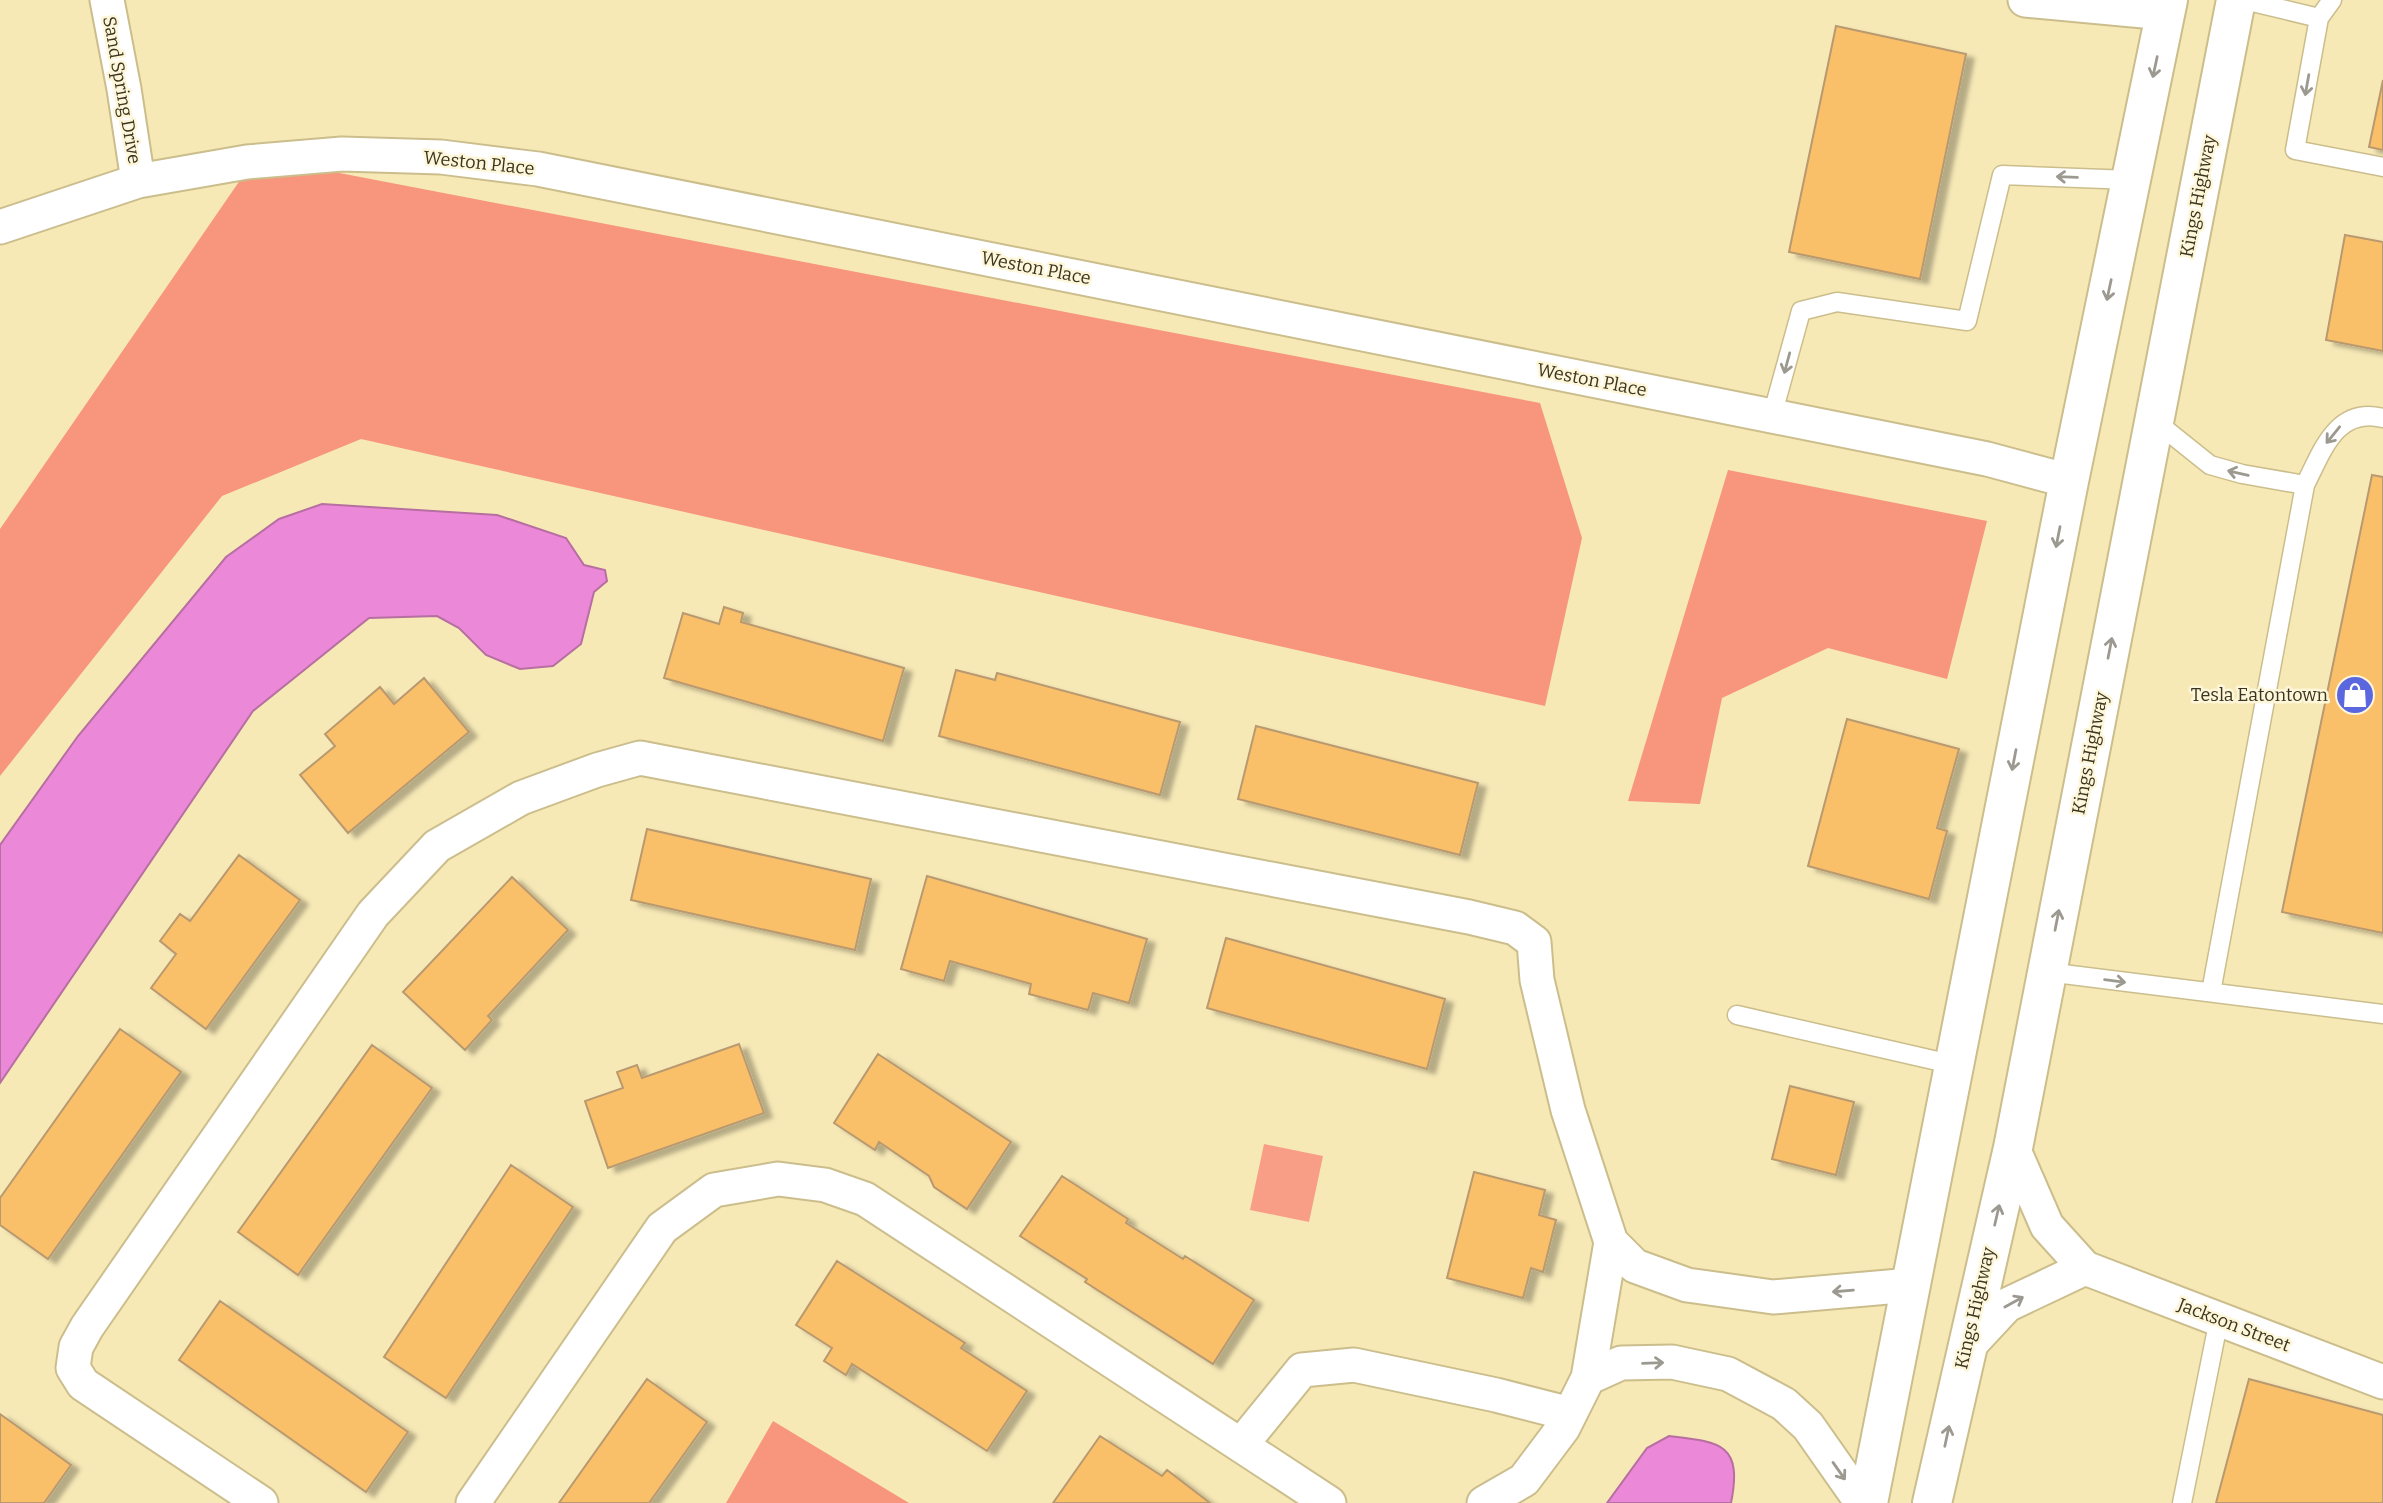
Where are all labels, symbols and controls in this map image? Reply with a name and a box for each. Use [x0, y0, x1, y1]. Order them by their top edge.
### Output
street label: Sand Spring Drive [98, 15, 146, 165]
one-way arrow [2147, 55, 2161, 78]
one-way arrow [2300, 73, 2313, 96]
street label: Kings Highway [2175, 132, 2221, 259]
street label: Weston Place [423, 146, 535, 180]
one-way arrow [2056, 171, 2079, 184]
street label: Weston Place [979, 247, 1093, 289]
one-way arrow [2101, 278, 2115, 301]
one-way arrow [1779, 352, 1792, 374]
street label: Weston Place [1535, 359, 1649, 401]
one-way arrow [2326, 426, 2341, 444]
one-way arrow [2227, 465, 2250, 479]
one-way arrow [2051, 525, 2065, 548]
one-way arrow [2104, 637, 2118, 660]
shop icon: Tesla Eatontown [2334, 674, 2376, 716]
place label: Tesla Eatontown [2191, 684, 2329, 706]
street label: Kings Highway [2067, 689, 2113, 816]
one-way arrow [2007, 748, 2021, 771]
one-way arrow [2051, 909, 2064, 932]
one-way arrow [2103, 974, 2125, 987]
one-way arrow [1991, 1204, 2004, 1226]
street label: Kings Highway [1950, 1244, 2000, 1371]
one-way arrow [1832, 1285, 1855, 1298]
street label: Jackson Street [2174, 1293, 2294, 1357]
one-way arrow [2004, 1295, 2024, 1309]
one-way arrow [1641, 1356, 1664, 1369]
one-way arrow [1940, 1425, 1954, 1448]
one-way arrow [1832, 1461, 1846, 1480]

